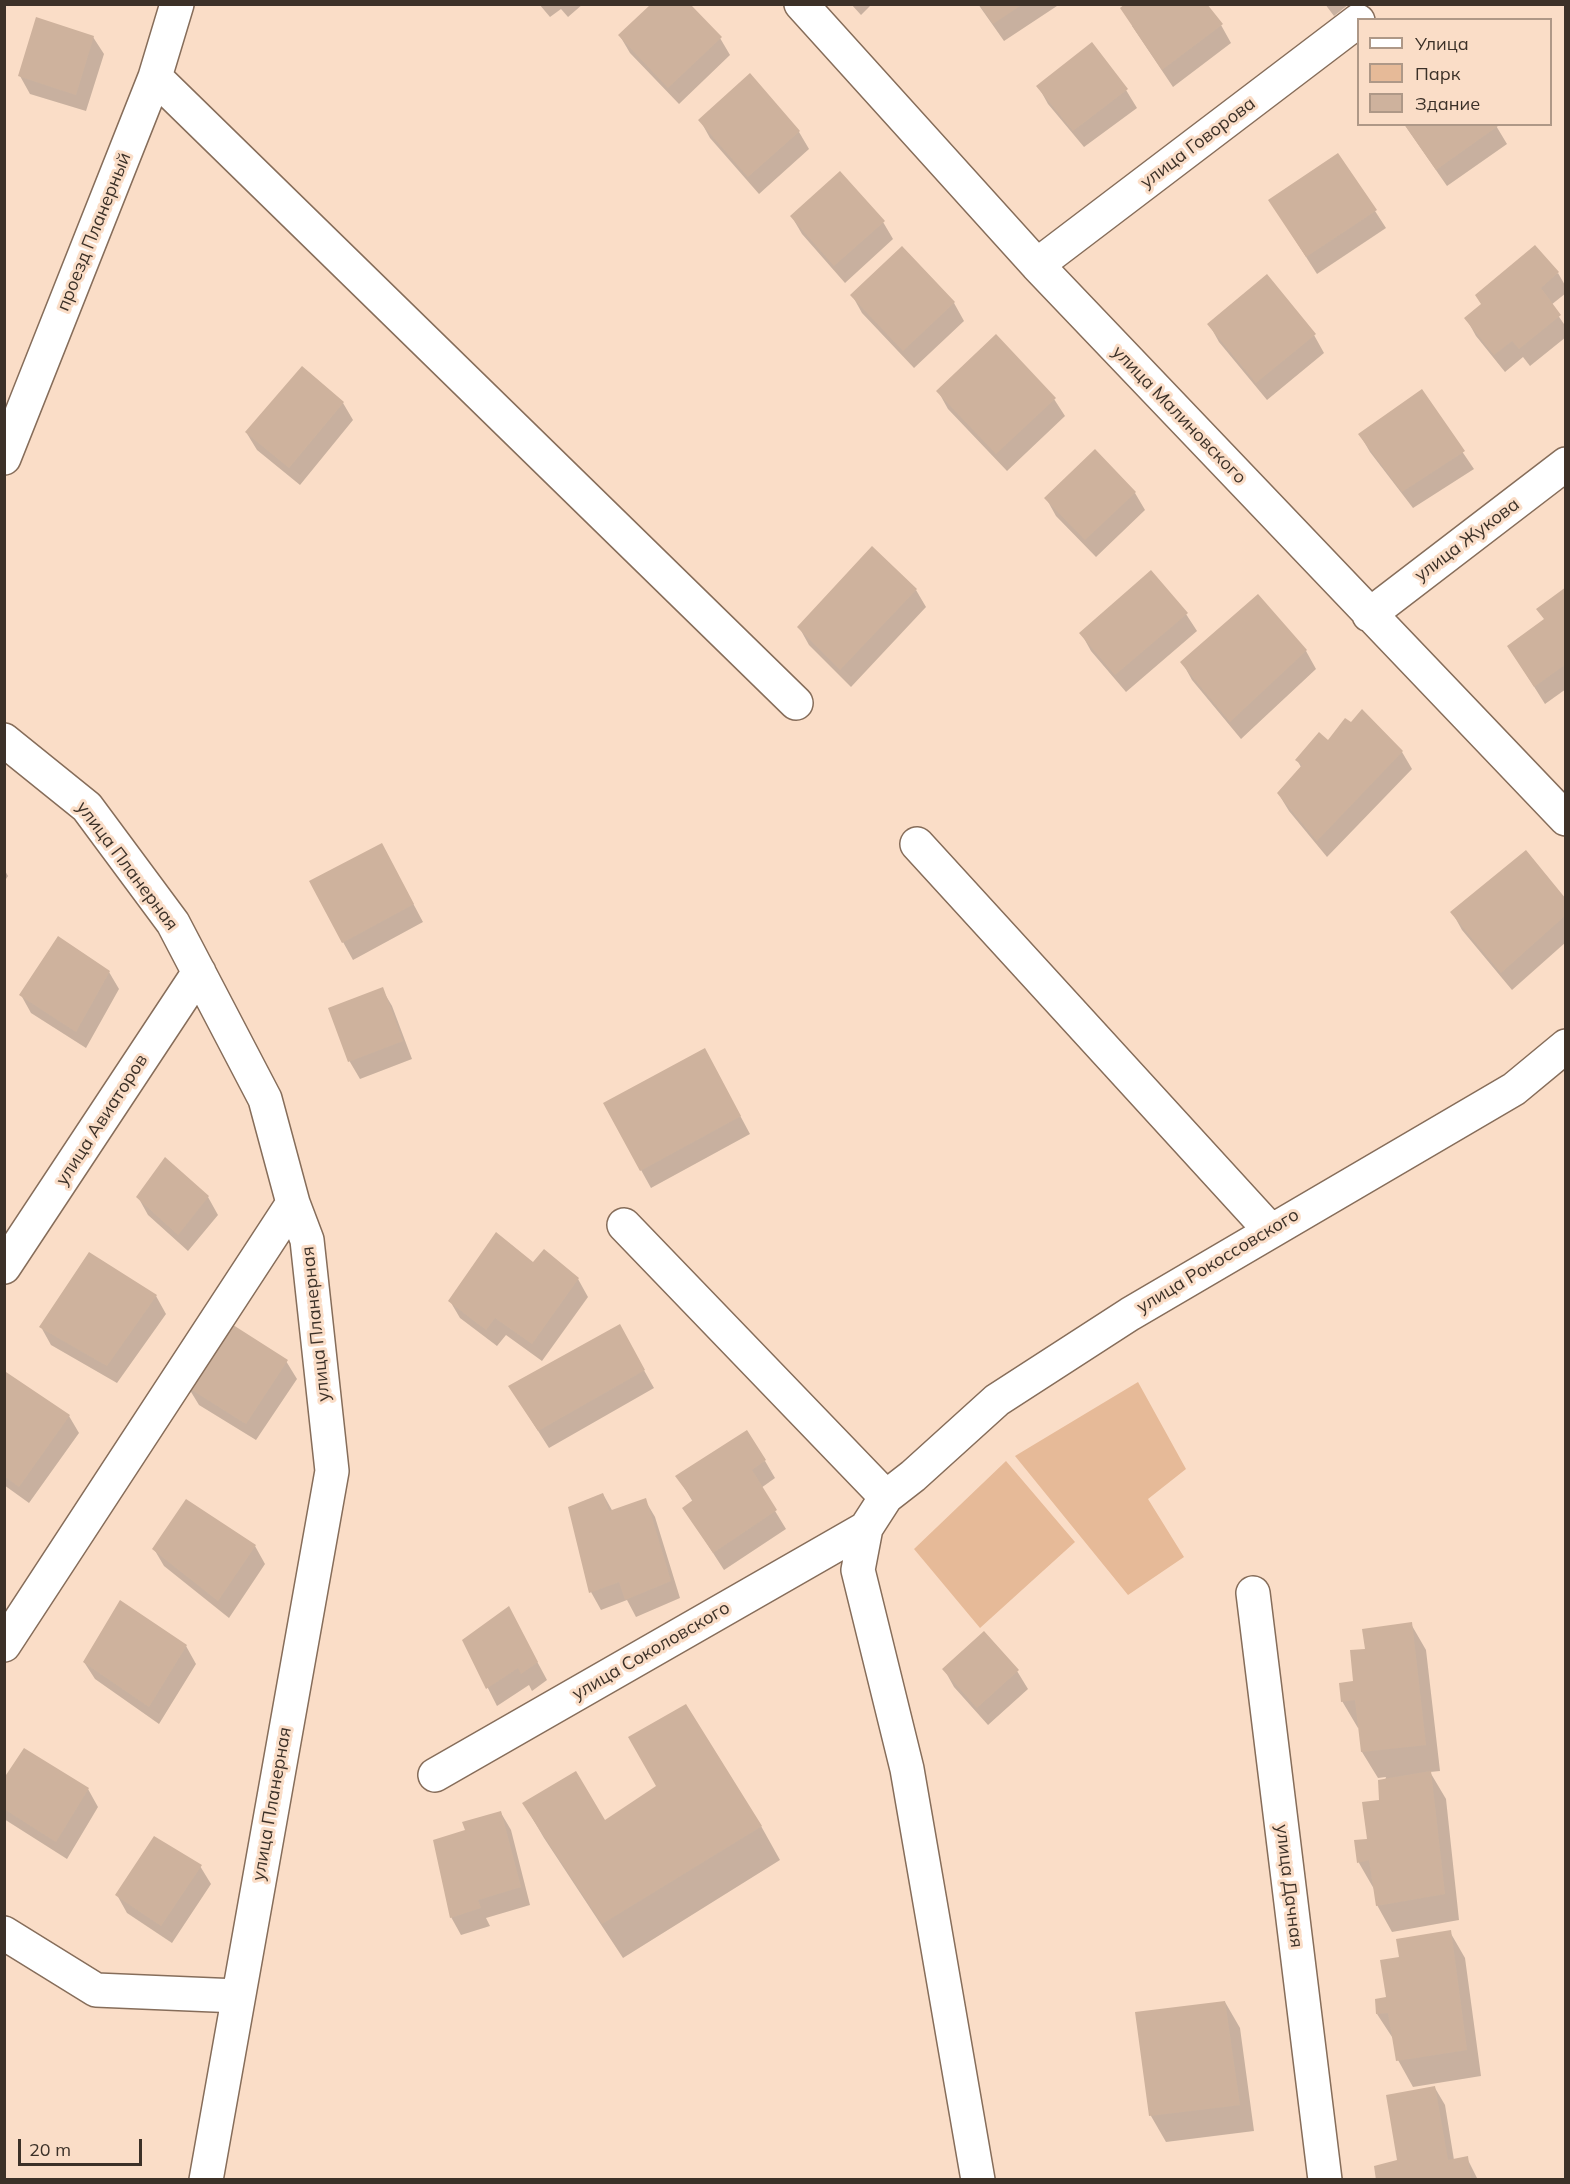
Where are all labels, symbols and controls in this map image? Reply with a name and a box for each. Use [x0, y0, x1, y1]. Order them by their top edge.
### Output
legend [1357, 18, 1552, 126]
text: Улица [1415, 32, 1469, 55]
text: Парк [1415, 62, 1460, 85]
text: Здание [1415, 92, 1480, 115]
street label: улица Говорова [1136, 93, 1260, 193]
street label: проезд Планерный [52, 150, 136, 314]
street label: улица Малиновского [1107, 341, 1251, 489]
street label: улица Жукова [1410, 494, 1524, 586]
street label: улица Планерная [71, 797, 183, 935]
street label: улица Авиаторов [51, 1050, 153, 1190]
street label: улица Рокоссовского [1133, 1204, 1303, 1318]
street label: улица Планерная [297, 1245, 335, 1403]
street label: улица Соколовского [568, 1597, 734, 1705]
street label: улица Планерная [248, 1725, 296, 1883]
street label: улица Дачная [1271, 1823, 1307, 1949]
scale bar [21, 2127, 146, 2165]
text: 20 m [29, 2138, 71, 2161]

